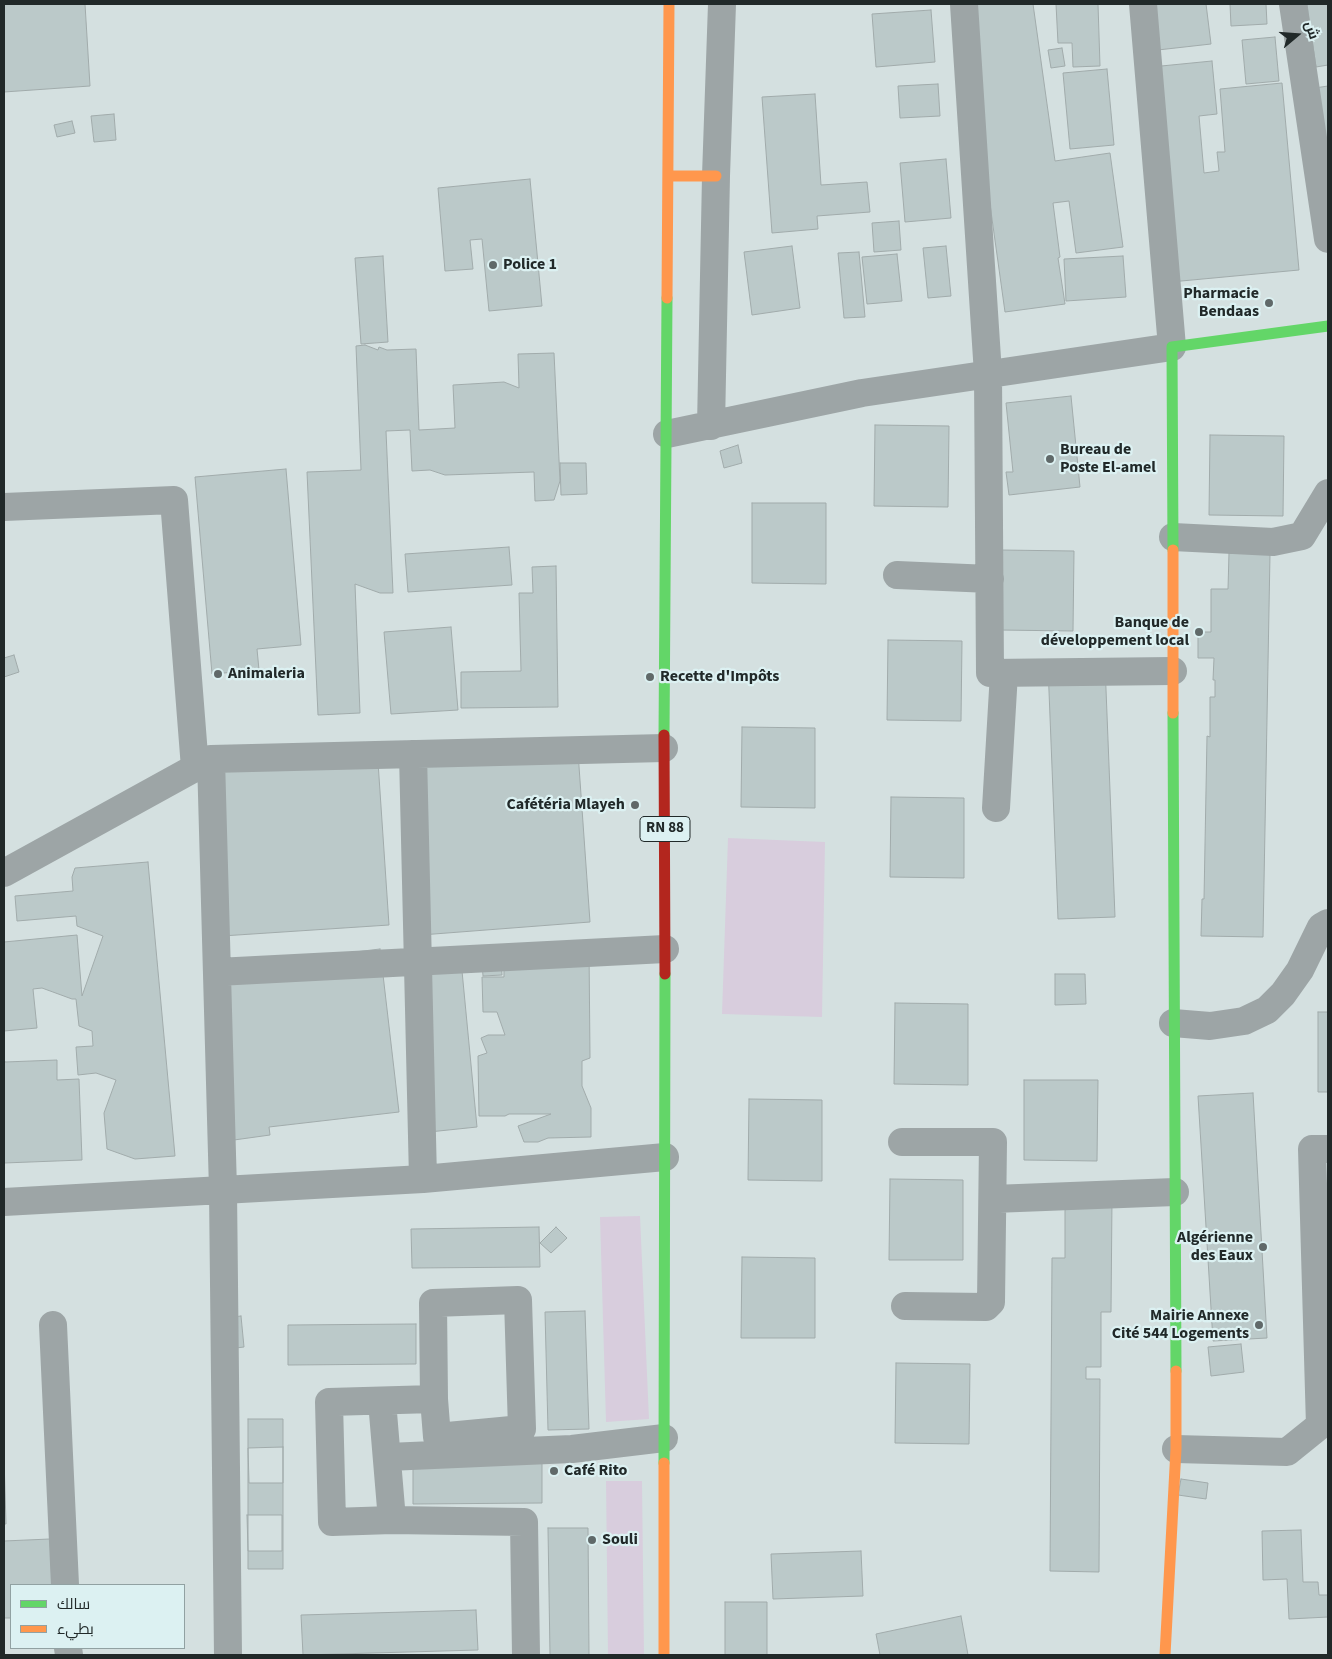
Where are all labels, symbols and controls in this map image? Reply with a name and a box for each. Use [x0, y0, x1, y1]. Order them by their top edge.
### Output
north arrow [1272, 10, 1322, 60]
text: ش [1299, 19, 1324, 42]
place label: Police 1 [503, 255, 557, 275]
marker: Police 1 [487, 259, 499, 271]
place label: Pharmacie Bendaas [1183, 284, 1259, 322]
marker: Pharmacie Bendaas [1263, 297, 1275, 309]
place label: Bureau de Poste El-amel [1060, 440, 1156, 478]
marker: Bureau de Poste El-amel [1044, 453, 1056, 465]
place label: Banque de développement local [1041, 613, 1189, 651]
marker: Banque de développement local [1193, 626, 1205, 638]
place label: Animaleria [228, 664, 305, 684]
place label: Recette d'Impôts [660, 667, 779, 687]
marker: Animaleria [212, 668, 224, 680]
marker: Recette d'Impôts [644, 671, 656, 683]
place label: Cafétéria Mlayeh [506, 795, 625, 815]
marker: Cafétéria Mlayeh [629, 799, 641, 811]
road number: RN 88 [640, 816, 690, 842]
place label: Algérienne des Eaux [1177, 1228, 1253, 1266]
marker: Algérienne des Eaux [1257, 1241, 1269, 1253]
place label: Mairie Annexe Cité 544 Logements [1112, 1306, 1249, 1344]
marker: Mairie Annexe Cité 544 Logements [1253, 1319, 1265, 1331]
place label: Café Rito [564, 1461, 627, 1481]
marker: Café Rito [548, 1465, 560, 1477]
place label: Souli [602, 1530, 638, 1550]
marker: Souli [586, 1534, 598, 1546]
legend [10, 1584, 185, 1649]
text: سالك [57, 1594, 90, 1615]
text: بطيء [57, 1619, 94, 1640]

